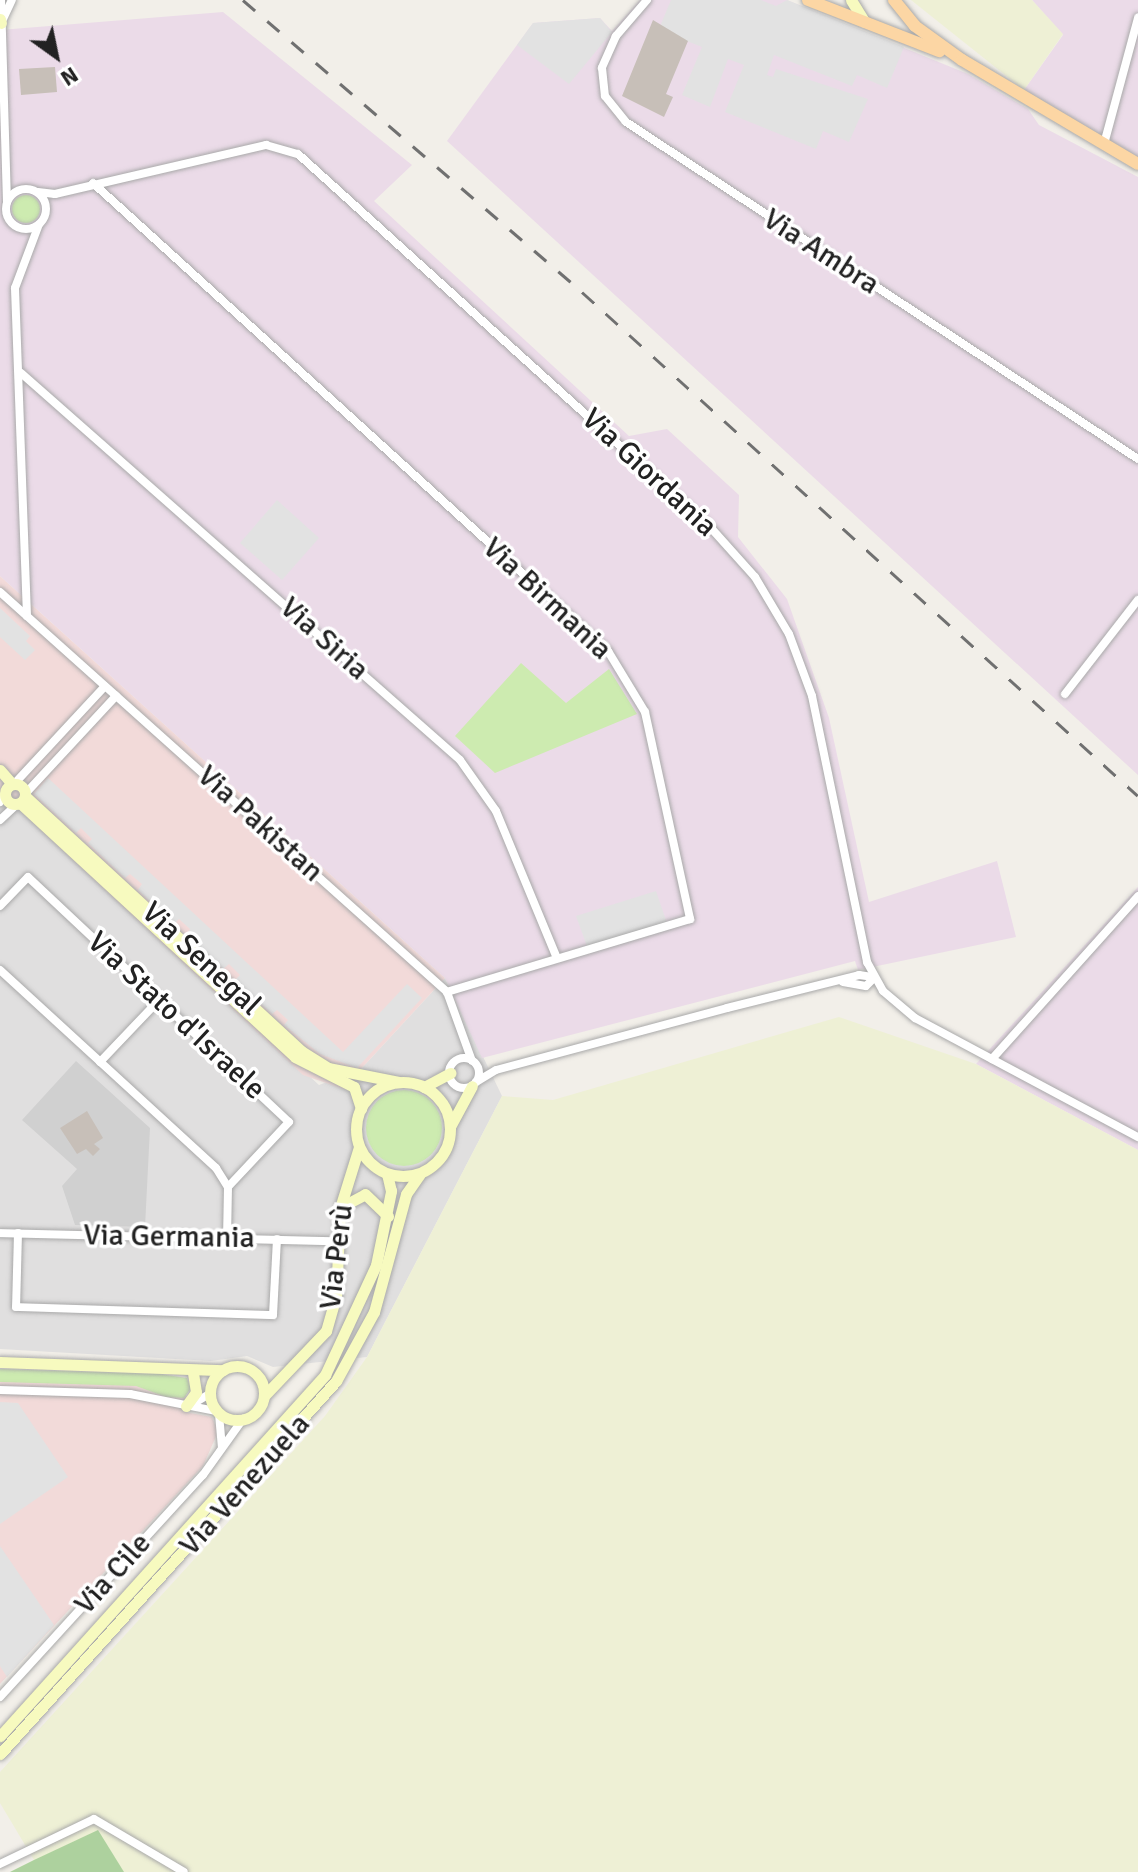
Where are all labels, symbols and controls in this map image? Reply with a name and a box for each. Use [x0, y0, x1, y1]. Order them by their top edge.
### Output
north arrow [16, 16, 96, 96]
text: N [56, 61, 83, 92]
street label: Via Ambra [756, 201, 886, 303]
street label: Via Giordania [574, 401, 724, 545]
street label: Via Birmania [475, 530, 619, 668]
street label: Via Siria [272, 590, 376, 688]
street label: Via Pakistan [190, 758, 330, 890]
street label: Via Senegal [134, 895, 268, 1023]
street label: Via Stato d'Israele [80, 924, 272, 1108]
street label: Via Perù [313, 1202, 361, 1312]
street label: Via Germania [83, 1218, 255, 1256]
street label: Via Venezuela [172, 1407, 318, 1563]
street label: Via Cile [67, 1526, 159, 1622]

